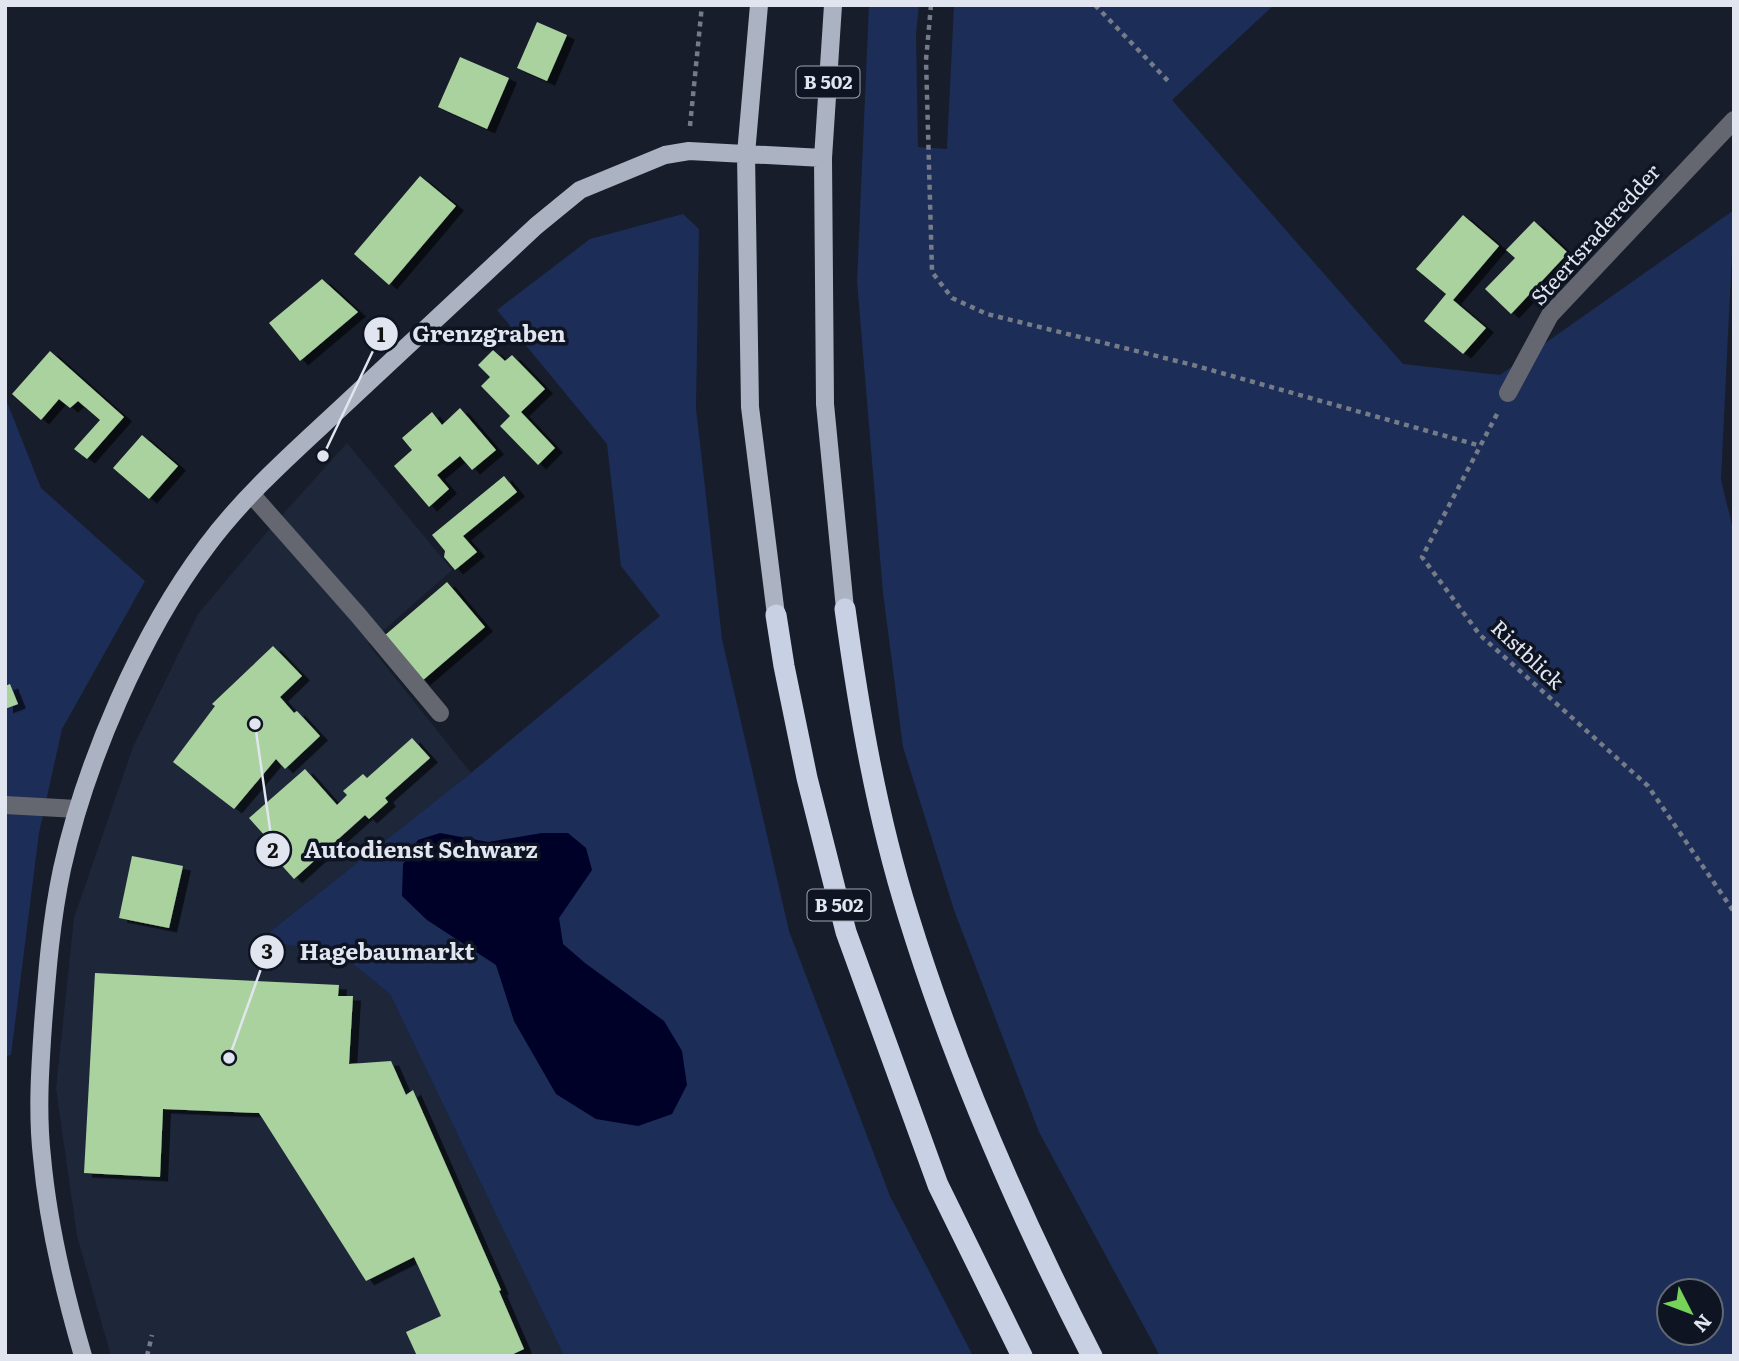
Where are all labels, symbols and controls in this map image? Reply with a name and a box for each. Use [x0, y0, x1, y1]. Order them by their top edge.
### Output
road number: B 502 [796, 66, 860, 97]
street label: Steertsraderedder [1522, 156, 1666, 311]
callout: Grenzgraben [363, 312, 580, 356]
text: Grenzgraben [412, 315, 566, 349]
text: 1 [377, 317, 386, 348]
street label: Ristblick [1485, 611, 1572, 695]
callout: Autodienst Schwarz [255, 828, 552, 872]
text: Autodienst Schwarz [304, 831, 538, 865]
text: 2 [267, 833, 279, 864]
road number: B 502 [808, 890, 870, 920]
callout: Hagebaumarkt [250, 930, 488, 974]
text: Hagebaumarkt [299, 933, 475, 967]
text: 3 [261, 934, 273, 965]
north arrow [1655, 1277, 1725, 1347]
text: N [1688, 1309, 1719, 1339]

